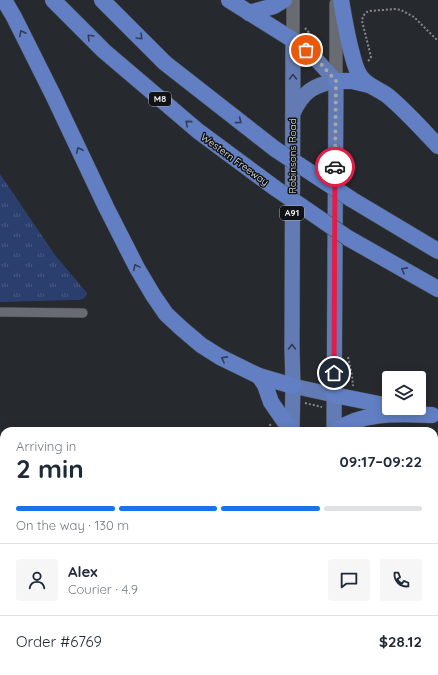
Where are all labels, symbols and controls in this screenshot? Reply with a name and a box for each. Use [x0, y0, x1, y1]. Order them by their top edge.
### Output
one-way arrow [19, 30, 27, 37]
one-way arrow [135, 32, 143, 40]
pin [289, 33, 323, 67]
one-way arrow [87, 34, 95, 42]
icon: bag [295, 39, 317, 61]
one-way arrow [289, 74, 297, 80]
road number: M8 [149, 92, 171, 106]
one-way arrow [235, 116, 242, 124]
street label: Robinsons Road [286, 118, 299, 194]
one-way arrow [185, 120, 192, 127]
street label: Western Freeway [198, 130, 271, 188]
one-way arrow [76, 146, 84, 154]
courier [315, 147, 355, 187]
icon: car [324, 156, 346, 178]
road number: A91 [280, 206, 304, 220]
one-way arrow [133, 263, 141, 271]
one-way arrow [401, 268, 408, 275]
one-way arrow [288, 344, 296, 350]
one-way arrow [221, 356, 228, 364]
pin [317, 356, 351, 390]
icon: home [323, 362, 345, 384]
map controls [382, 371, 426, 415]
button: layers [382, 371, 426, 415]
text: Arriving in [16, 438, 76, 454]
text: 2 min [16, 452, 84, 485]
text: 09:17–09:22 [339, 452, 422, 471]
text: On the way · 130 m [16, 517, 129, 533]
button: person [16, 559, 58, 601]
button: chat [328, 559, 370, 601]
button: phone [380, 559, 422, 601]
text: Alex [68, 562, 98, 581]
text: Courier · 4.9 [68, 581, 138, 597]
text: Order #6769 [16, 632, 102, 651]
text: $28.12 [379, 632, 422, 651]

